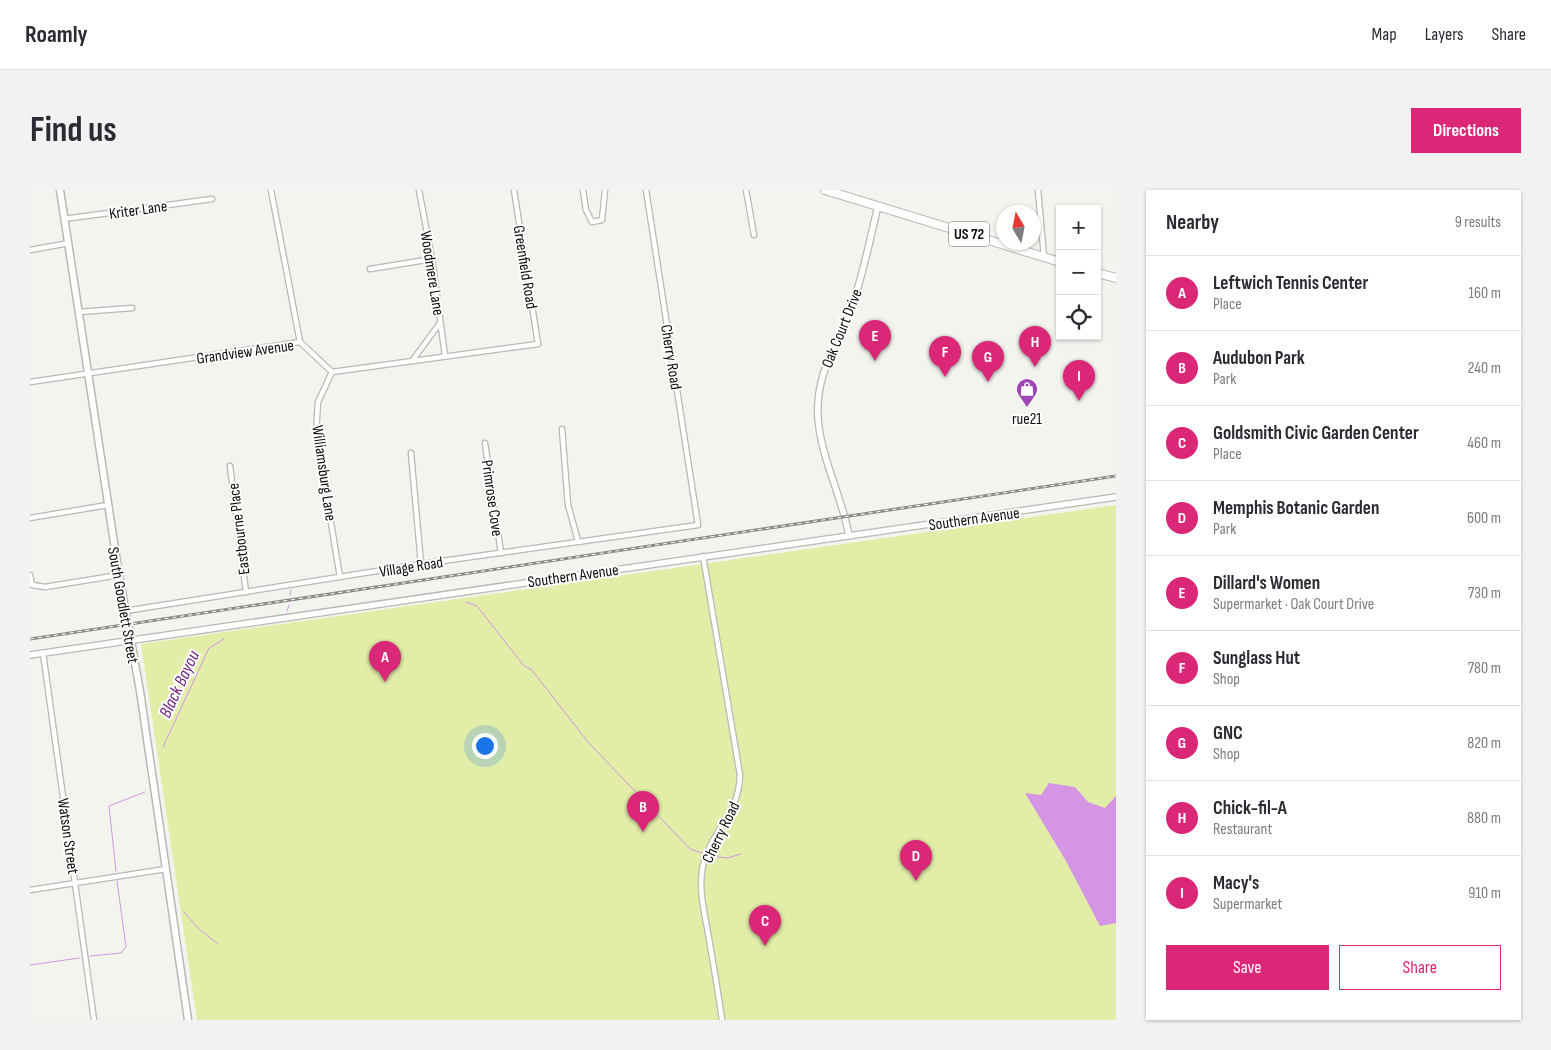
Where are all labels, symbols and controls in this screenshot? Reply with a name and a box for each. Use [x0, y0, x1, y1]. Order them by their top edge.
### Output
text: Roamly [25, 20, 88, 49]
text: Map [1372, 24, 1397, 45]
text: Layers [1425, 24, 1464, 45]
text: Share [1492, 24, 1526, 45]
button: Directions [1411, 108, 1521, 153]
text: Find us [30, 109, 117, 152]
street label: Kriter Lane [108, 197, 168, 224]
north arrow [996, 205, 1041, 250]
map controls [1056, 205, 1101, 340]
button: + [1056, 205, 1101, 250]
text: Nearby [1166, 210, 1219, 235]
text: 9 results [1455, 213, 1501, 232]
road number: US 72 [949, 222, 989, 246]
street label: Greenfield Road [509, 224, 540, 310]
street label: Woodmere Lane [415, 230, 448, 317]
button: − [1056, 250, 1101, 295]
text: Leftwich Tennis Center [1213, 272, 1368, 295]
text: A [1178, 284, 1186, 303]
text: 160 m [1468, 284, 1501, 303]
street label: Oak Court Drive [818, 286, 867, 371]
button: locate [1056, 295, 1101, 340]
text: Place [1213, 295, 1242, 314]
pin: E [859, 320, 891, 361]
street label: Cherry Road [656, 323, 685, 391]
pin: H [1019, 326, 1051, 367]
street label: Grandview Avenue [195, 336, 295, 369]
pin: F [929, 336, 961, 377]
pin: G [972, 341, 1004, 382]
text: Audubon Park [1213, 347, 1305, 370]
text: B [1178, 359, 1186, 378]
text: 240 m [1468, 359, 1501, 378]
pin: I [1063, 360, 1095, 401]
text: Park [1213, 370, 1236, 389]
shop icon: rue21 [1015, 377, 1039, 408]
place label: rue21 [1012, 410, 1042, 429]
text: Goldsmith Civic Garden Center [1213, 422, 1419, 445]
street label: Williamsburg Lane [307, 424, 340, 522]
text: C [1178, 434, 1186, 453]
text: 460 m [1467, 434, 1501, 453]
text: Place [1213, 445, 1242, 464]
street label: Primrose Cove [477, 459, 506, 538]
street label: Eastbourne Place [224, 482, 255, 576]
text: Memphis Botanic Garden [1213, 497, 1379, 520]
street label: Southern Avenue [928, 504, 1021, 535]
text: D [1178, 509, 1186, 528]
text: 600 m [1467, 509, 1501, 528]
text: Park [1213, 520, 1236, 539]
street label: South Goodlett Street [103, 546, 142, 665]
street label: Village Road [378, 553, 444, 582]
street label: Southern Avenue [527, 561, 620, 592]
text: Dillard's Women [1213, 572, 1320, 595]
text: E [1179, 584, 1185, 603]
text: 730 m [1468, 584, 1501, 603]
text: Supermarket · Oak Court Drive [1213, 595, 1374, 614]
pin: A [369, 641, 401, 682]
water label: Black Bayou [155, 647, 204, 721]
text: Sunglass Hut [1213, 647, 1300, 670]
text: F [1179, 659, 1185, 678]
text: 780 m [1468, 659, 1501, 678]
text: Shop [1213, 670, 1240, 689]
text: GNC [1213, 722, 1243, 745]
your location [472, 733, 498, 759]
text: G [1178, 734, 1186, 753]
text: 820 m [1467, 734, 1501, 753]
text: Shop [1213, 745, 1240, 764]
pin: B [627, 791, 659, 832]
street label: Watson Street [53, 797, 82, 875]
text: Chick-fil-A [1213, 797, 1287, 820]
street label: Cherry Road [698, 799, 744, 866]
text: H [1178, 809, 1186, 828]
text: 880 m [1467, 809, 1501, 828]
text: Restaurant [1213, 820, 1272, 839]
pin: D [900, 840, 932, 881]
text: Macy's [1213, 872, 1259, 895]
text: I [1180, 884, 1184, 903]
text: 910 m [1468, 884, 1501, 903]
text: Supermarket [1213, 895, 1282, 914]
pin: C [749, 905, 781, 946]
button: Save [1166, 945, 1329, 990]
button: Share [1339, 945, 1501, 990]

